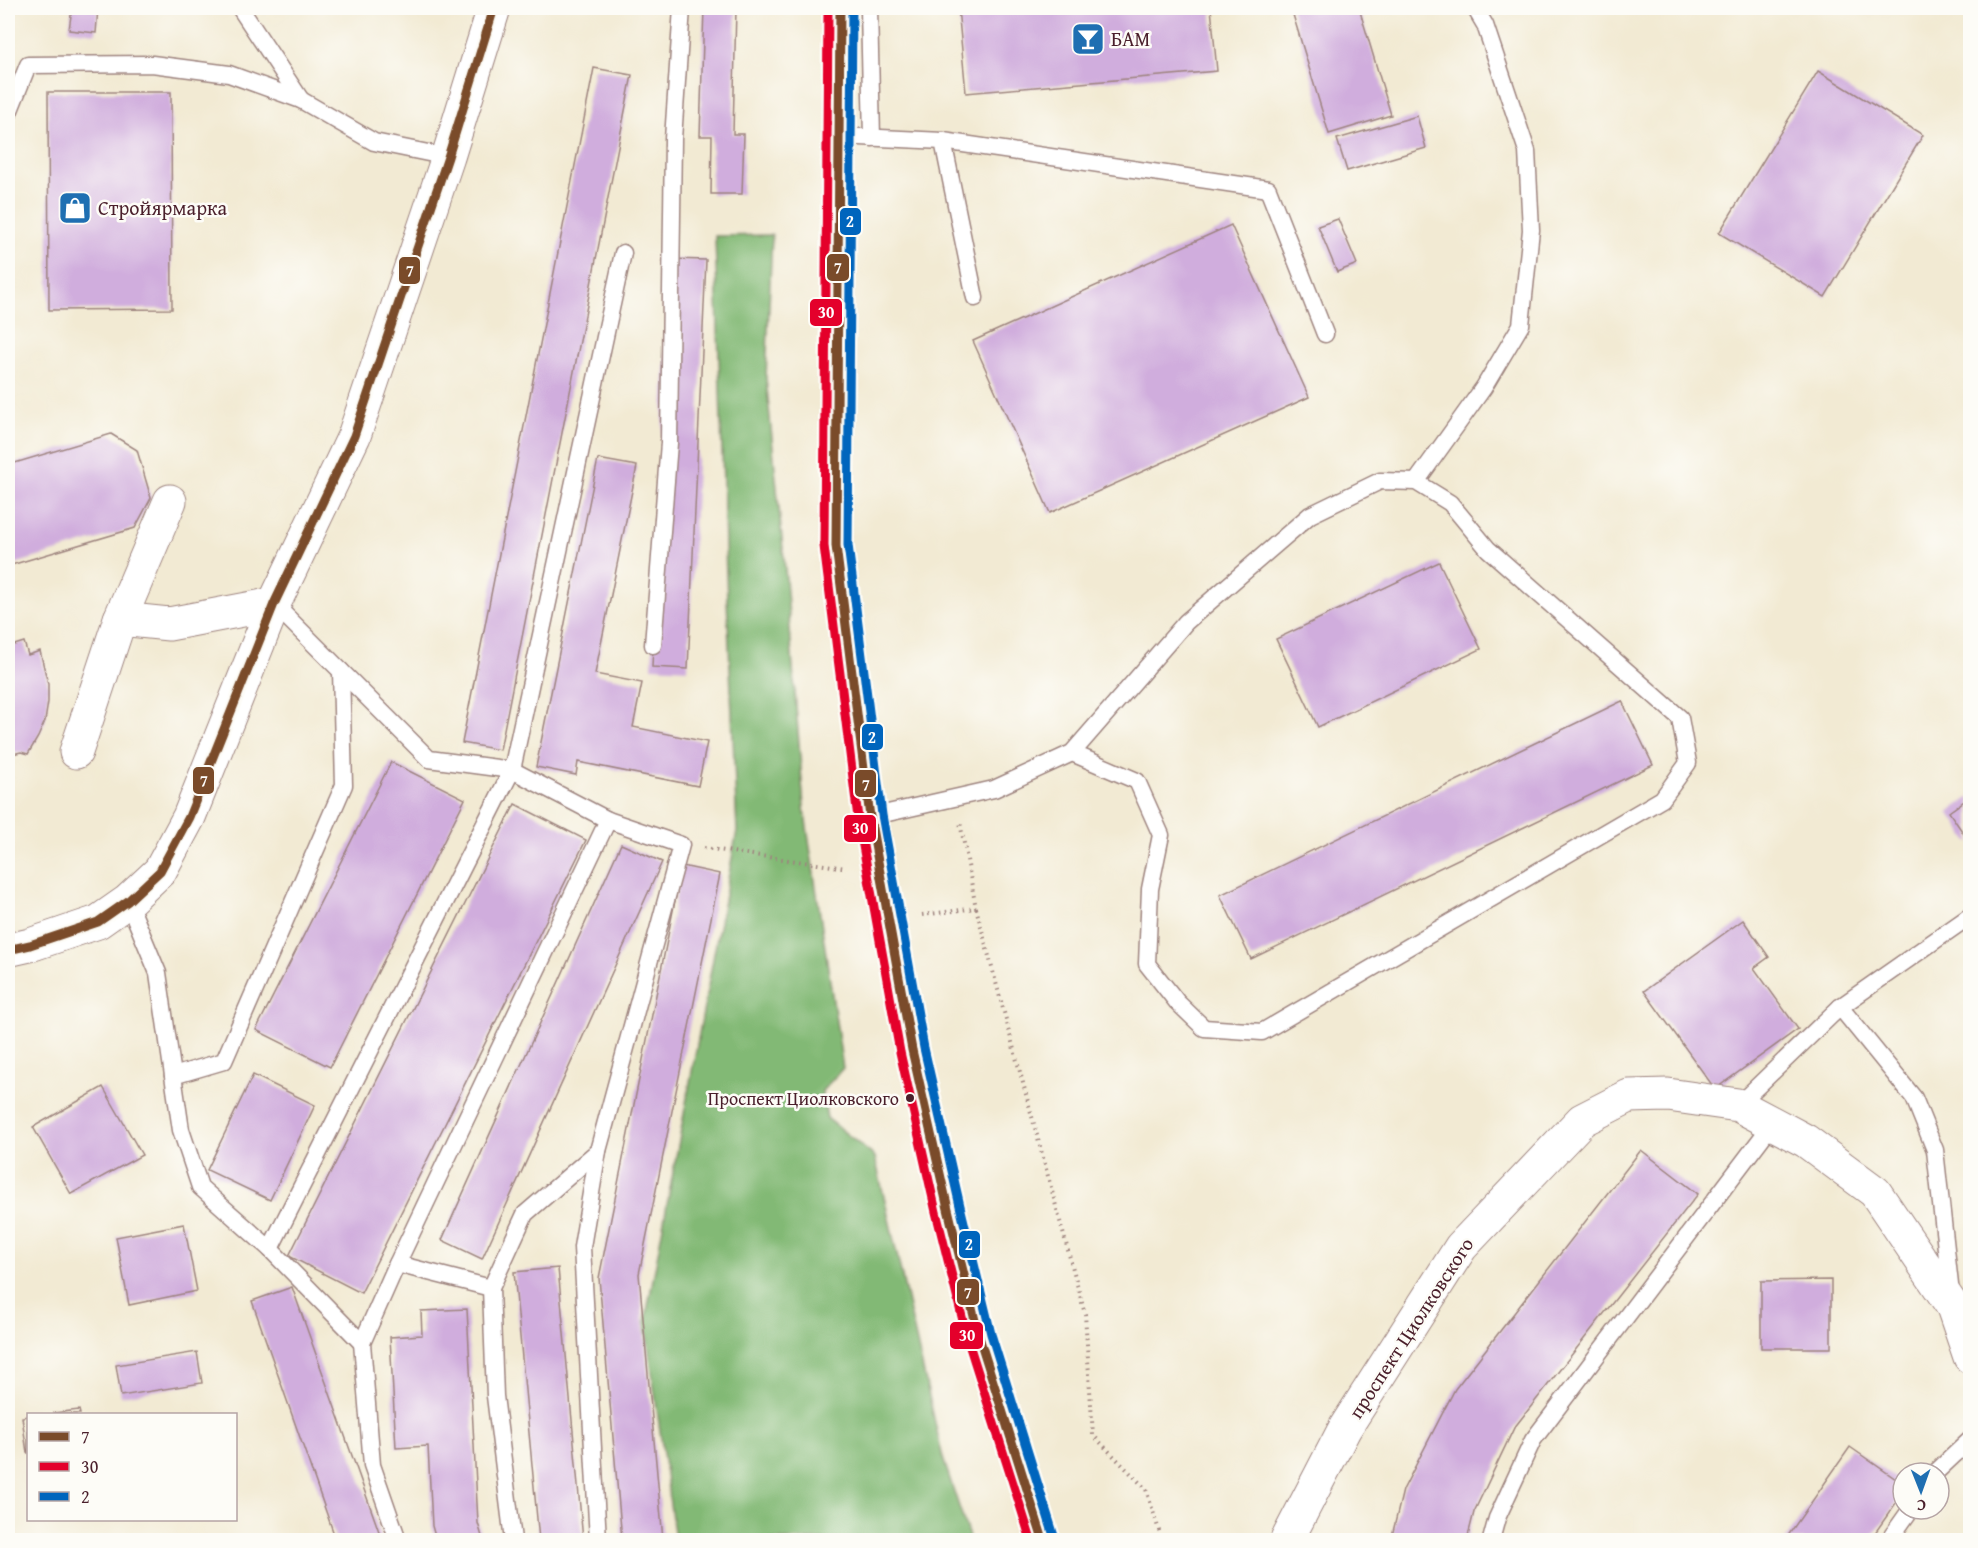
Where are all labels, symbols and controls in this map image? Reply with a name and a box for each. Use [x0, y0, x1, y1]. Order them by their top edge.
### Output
bar icon: БАМ [1070, 21, 1106, 57]
place label: БАМ [1111, 24, 1150, 53]
shop icon: Стройярмарка [57, 190, 93, 226]
place label: Стройярмарка [98, 193, 227, 222]
line badge: 2 [839, 207, 862, 236]
text: 2 [846, 209, 854, 233]
line badge: 7 [826, 253, 850, 282]
text: 7 [834, 255, 842, 279]
line badge: 7 [398, 256, 421, 285]
text: 7 [406, 258, 414, 282]
line badge: 30 [809, 298, 843, 327]
text: 30 [818, 300, 834, 324]
line badge: 2 [861, 723, 884, 751]
text: 2 [868, 725, 876, 749]
line badge: 7 [192, 766, 215, 795]
text: 7 [200, 768, 208, 792]
line badge: 7 [854, 769, 877, 798]
text: 7 [862, 772, 870, 796]
line badge: 30 [843, 814, 877, 843]
text: 30 [852, 816, 868, 840]
place label: Проспект Циолковского [708, 1085, 899, 1112]
marker: Проспект Циолковского [904, 1092, 916, 1104]
line badge: 2 [958, 1230, 981, 1259]
street label: проспект Циолковского [1341, 1231, 1480, 1424]
text: 2 [965, 1232, 973, 1256]
line badge: 7 [956, 1278, 980, 1306]
text: 7 [964, 1280, 972, 1304]
line badge: 30 [949, 1321, 984, 1350]
text: 30 [959, 1323, 975, 1347]
legend [27, 1413, 237, 1521]
text: 7 [81, 1423, 90, 1450]
text: 30 [81, 1453, 99, 1480]
north arrow [1891, 1461, 1951, 1521]
text: 2 [81, 1483, 90, 1510]
text: С [1917, 1494, 1926, 1518]

